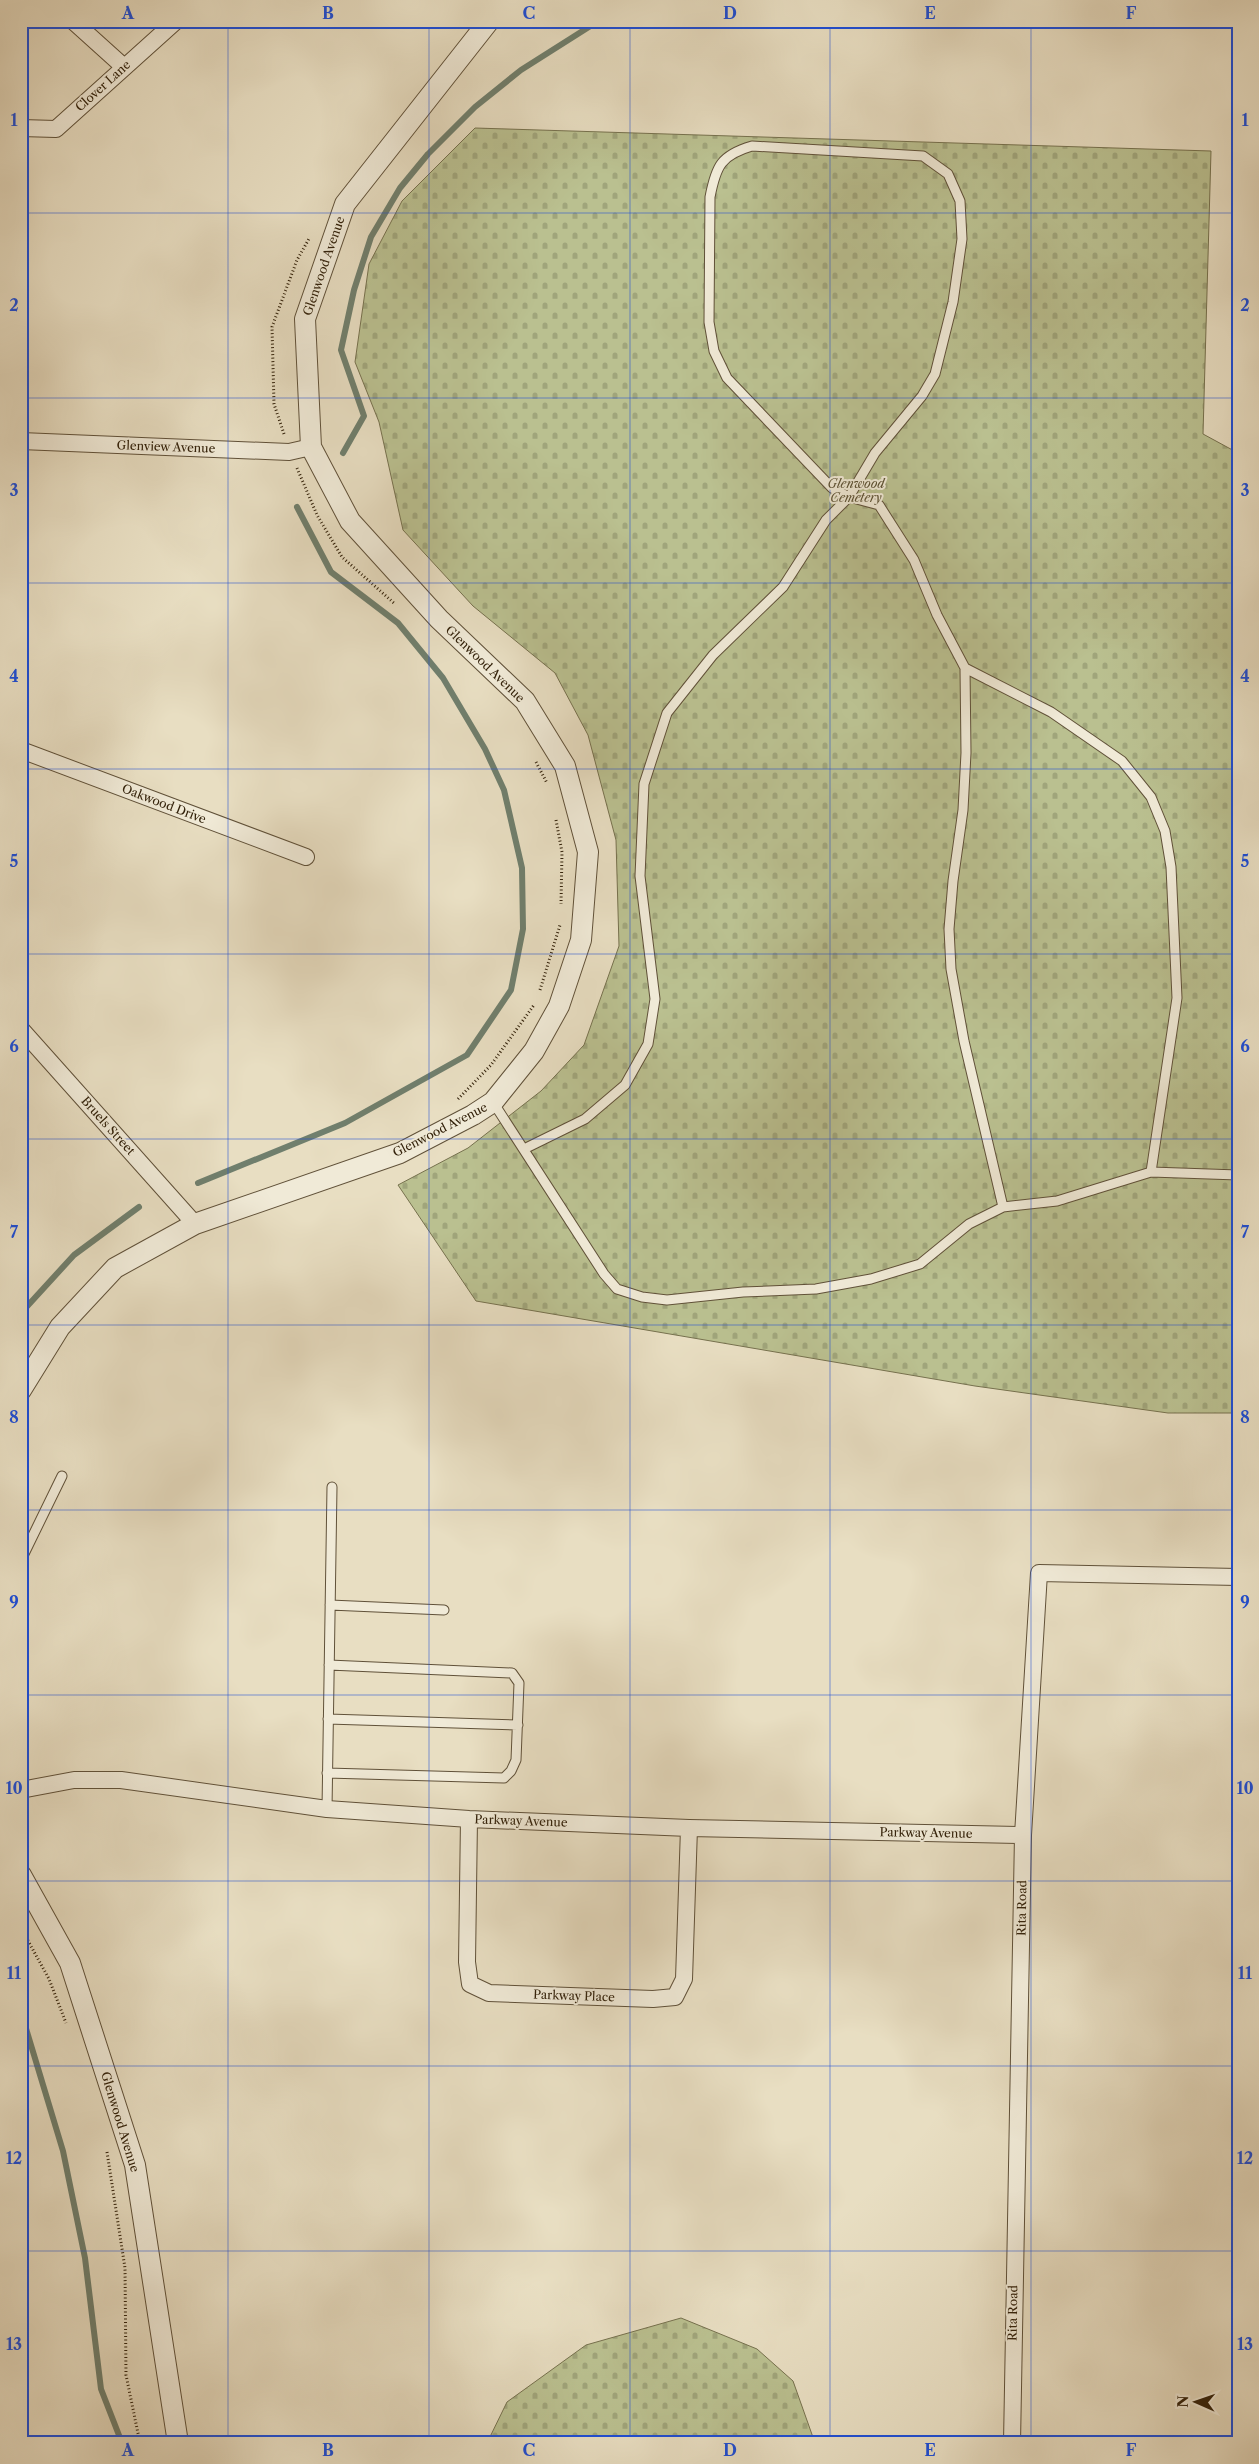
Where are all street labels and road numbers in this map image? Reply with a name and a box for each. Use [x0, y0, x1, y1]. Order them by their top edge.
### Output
street label: Clover Lane [72, 57, 134, 114]
street label: Glenwood Avenue [299, 214, 348, 318]
street label: Glenview Avenue [116, 437, 216, 456]
street label: Glenwood Avenue [443, 622, 528, 705]
street label: Oakwood Drive [120, 781, 209, 827]
street label: Bruels Street [78, 1093, 139, 1159]
street label: Glenwood Avenue [390, 1099, 490, 1160]
street label: Parkway Avenue [474, 1811, 568, 1830]
street label: Parkway Avenue [879, 1824, 973, 1841]
street label: Rita Road [1014, 1879, 1029, 1936]
street label: Parkway Place [533, 1987, 615, 2004]
street label: Glenwood Avenue [98, 2070, 143, 2174]
street label: Rita Road [1005, 2284, 1020, 2341]

